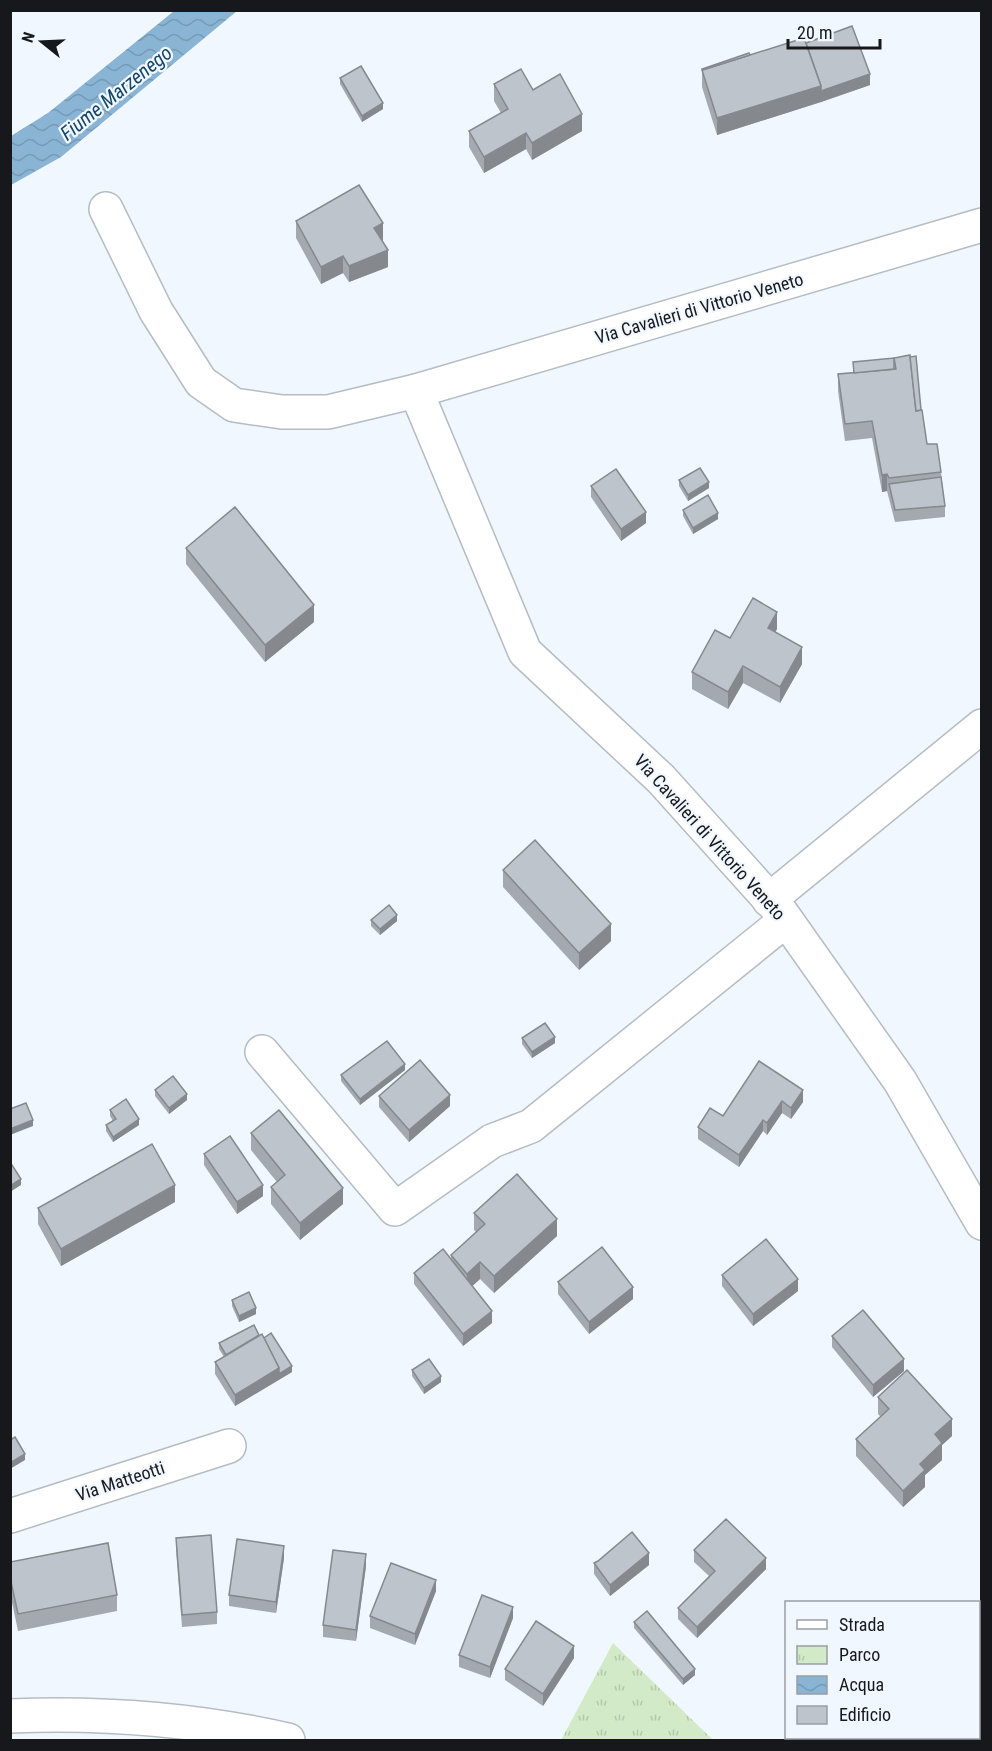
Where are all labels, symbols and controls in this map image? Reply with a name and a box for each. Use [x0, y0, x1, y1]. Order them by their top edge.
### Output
north arrow [12, 12, 72, 72]
scale bar [788, 12, 880, 50]
text: 20 m [797, 22, 832, 43]
text: N [18, 30, 39, 45]
water label: Fiume Marzenego [55, 41, 177, 145]
street label: Via Cavalieri di Vittorio Veneto [593, 268, 805, 348]
street label: Via Cavalieri di Vittorio Veneto [630, 750, 790, 924]
street label: Via Matteotti [73, 1457, 167, 1505]
legend [785, 1601, 980, 1739]
text: Strada [839, 1614, 885, 1635]
text: Parco [839, 1644, 880, 1665]
text: Acqua [839, 1674, 884, 1695]
text: Edificio [839, 1704, 891, 1725]

